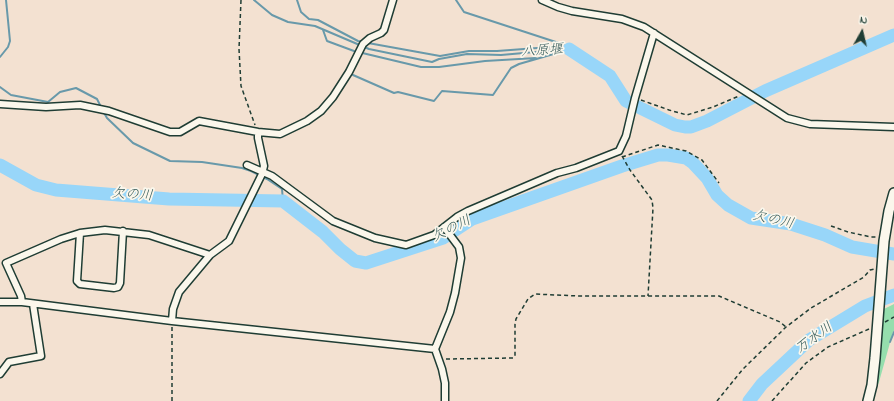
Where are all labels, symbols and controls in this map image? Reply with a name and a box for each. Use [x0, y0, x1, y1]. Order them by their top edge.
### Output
north arrow [842, 12, 882, 52]
text: N [859, 12, 868, 29]
water label: 八原堰 [520, 42, 564, 62]
water label: 欠の川 [110, 186, 154, 206]
water label: 欠の川 [751, 208, 795, 234]
water label: 欠の川 [429, 213, 475, 247]
water label: 万水川 [793, 320, 837, 358]

